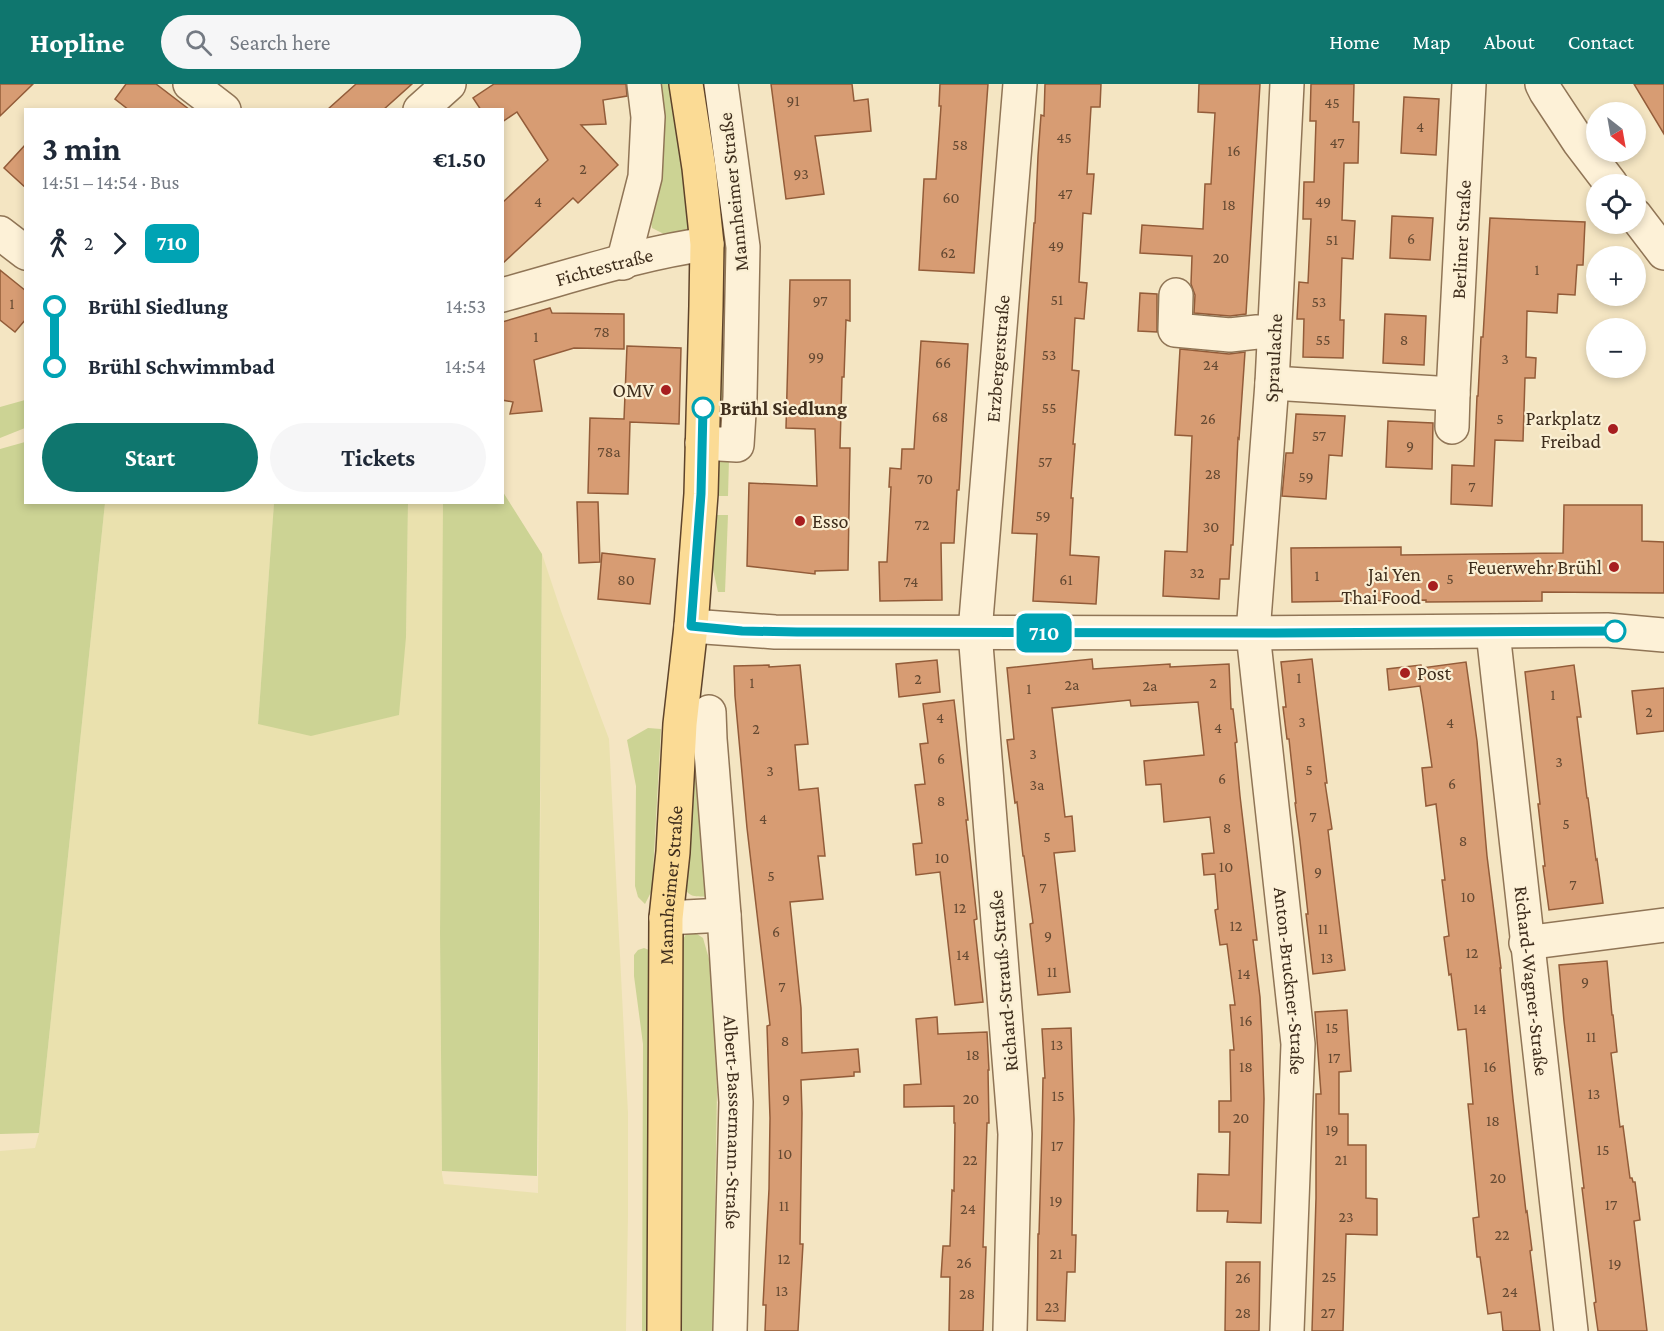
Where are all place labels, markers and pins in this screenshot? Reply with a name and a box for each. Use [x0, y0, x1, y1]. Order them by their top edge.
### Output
place label: OMV [613, 379, 655, 401]
marker: OMV [659, 383, 673, 397]
marker: Brühl Siedlung [692, 397, 714, 419]
place label: Brühl Siedlung [720, 397, 847, 419]
place label: Parkplatz Freibad [1525, 407, 1601, 452]
marker: Parkplatz Freibad [1606, 422, 1620, 436]
place label: Esso [812, 510, 849, 532]
marker: Esso [793, 514, 807, 528]
place label: Feuerwehr Brühl [1468, 556, 1602, 578]
marker: Feuerwehr Brühl [1607, 560, 1621, 574]
place label: Jai Yen Thai Food [1341, 563, 1421, 608]
marker: Jai Yen Thai Food [1426, 579, 1440, 593]
unlabelled marker [1604, 620, 1626, 642]
place label: Post [1417, 662, 1451, 684]
marker: Post [1398, 666, 1412, 680]

